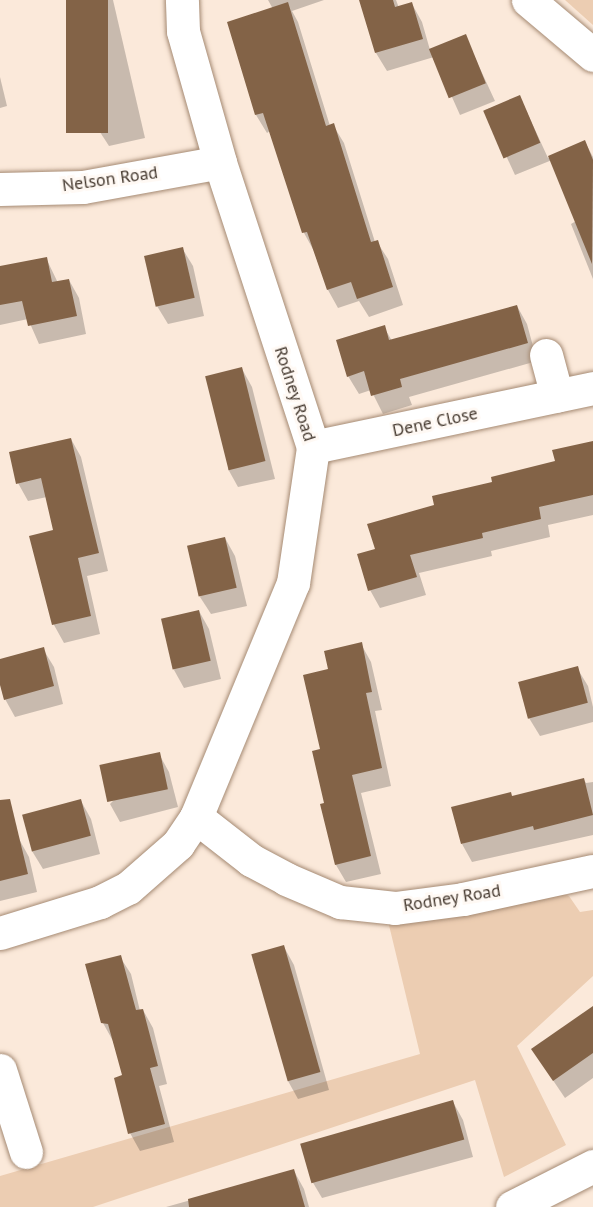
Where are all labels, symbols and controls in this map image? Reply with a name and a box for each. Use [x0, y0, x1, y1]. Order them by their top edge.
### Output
street label: Nelson Road [61, 162, 159, 196]
street label: Rodney Road [269, 344, 321, 444]
street label: Dene Close [390, 402, 480, 442]
street label: Rodney Road [401, 880, 503, 916]

